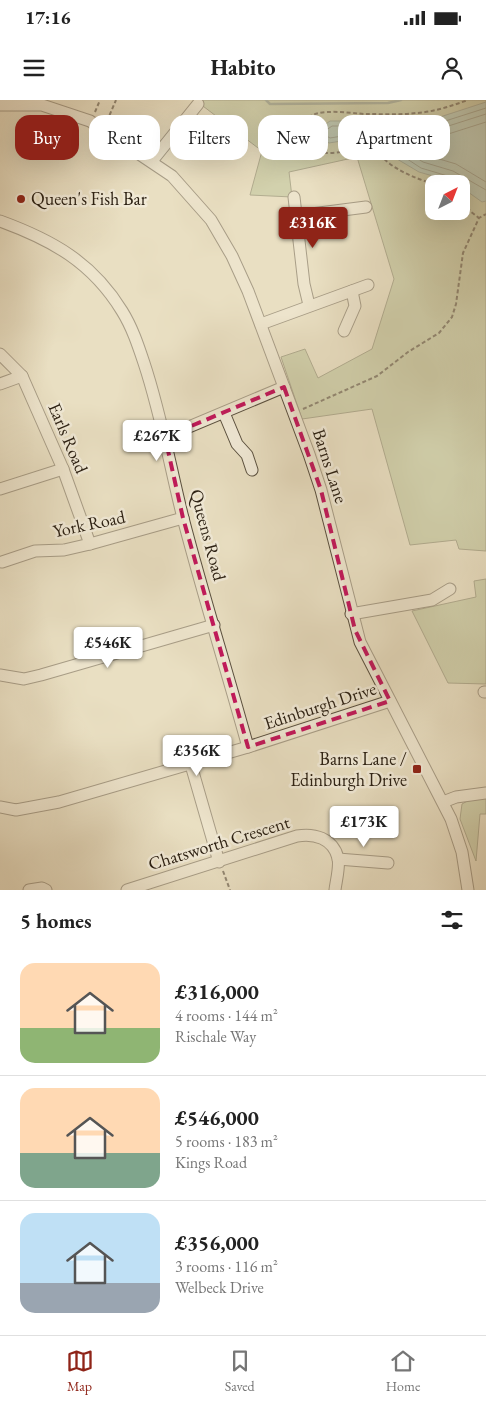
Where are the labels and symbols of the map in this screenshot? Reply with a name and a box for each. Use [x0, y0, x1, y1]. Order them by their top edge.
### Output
north arrow [425, 175, 470, 220]
place label: Queen's Fish Bar [31, 187, 147, 210]
marker: Queen's Fish Bar [15, 193, 27, 205]
pin: £316K [278, 206, 348, 249]
street label: Earls Road [43, 399, 94, 477]
pin: £267K [122, 420, 192, 462]
street label: Barns Lane [308, 426, 353, 506]
street label: Queens Road [185, 487, 232, 584]
street label: York Road [51, 504, 128, 542]
pin: £546K [73, 626, 143, 669]
street label: Edinburgh Drive [261, 677, 379, 734]
pin: £356K [162, 734, 232, 777]
place label: Barns Lane / Edinburgh Drive [290, 747, 407, 791]
marker: Barns Lane / Edinburgh Drive [411, 763, 423, 775]
pin: £173K [329, 806, 399, 848]
street label: Chatsworth Crescent [145, 810, 293, 875]

